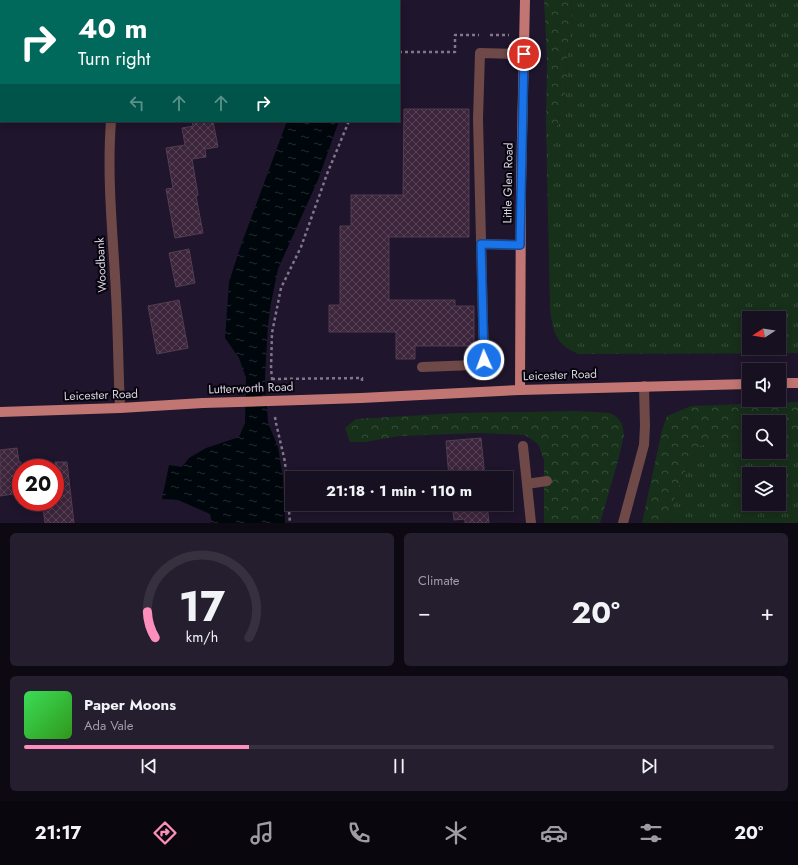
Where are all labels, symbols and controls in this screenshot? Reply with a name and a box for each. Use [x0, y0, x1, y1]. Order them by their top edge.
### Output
text: 40 m [78, 8, 147, 49]
icon: right [12, 16, 64, 68]
pin [507, 37, 541, 71]
icon: arrive [513, 43, 535, 65]
text: Turn right [78, 46, 150, 72]
icon: left [126, 92, 148, 114]
icon: ahead [168, 92, 190, 114]
icon: ahead [210, 92, 232, 114]
icon: right [252, 92, 274, 114]
street label: Little Glen Road [498, 142, 518, 224]
street label: Woodbank [91, 236, 111, 293]
north arrow [742, 311, 786, 355]
map controls [742, 311, 786, 511]
position arrow [463, 339, 505, 381]
button: sound [742, 363, 786, 407]
street label: Leicester Road [523, 365, 597, 385]
street label: Lutterworth Road [208, 378, 294, 398]
street label: Leicester Road [64, 385, 138, 405]
button: search [742, 415, 786, 459]
speed limit sign: 20 [12, 459, 64, 511]
button: layers [742, 467, 786, 511]
text: 21:18 · 1 min · 110 m [326, 480, 472, 502]
text: Climate [418, 571, 459, 590]
text: 17 [179, 575, 225, 636]
text: 20° [572, 591, 620, 634]
text: − [418, 596, 431, 628]
text: + [760, 596, 774, 628]
text: km/h [186, 626, 218, 646]
text: Paper Moons [84, 694, 176, 716]
text: Ada Vale [84, 716, 133, 735]
icon: previous [138, 755, 160, 777]
icon: pause [388, 755, 410, 777]
icon: next [638, 755, 660, 777]
icon: directions [151, 819, 179, 847]
icon: music [248, 819, 276, 847]
icon: phone [345, 819, 373, 847]
icon: climate [442, 819, 470, 847]
icon: car [540, 819, 568, 847]
icon: filters [637, 819, 665, 847]
text: 21:17 [35, 820, 81, 846]
text: 20° [734, 820, 763, 846]

